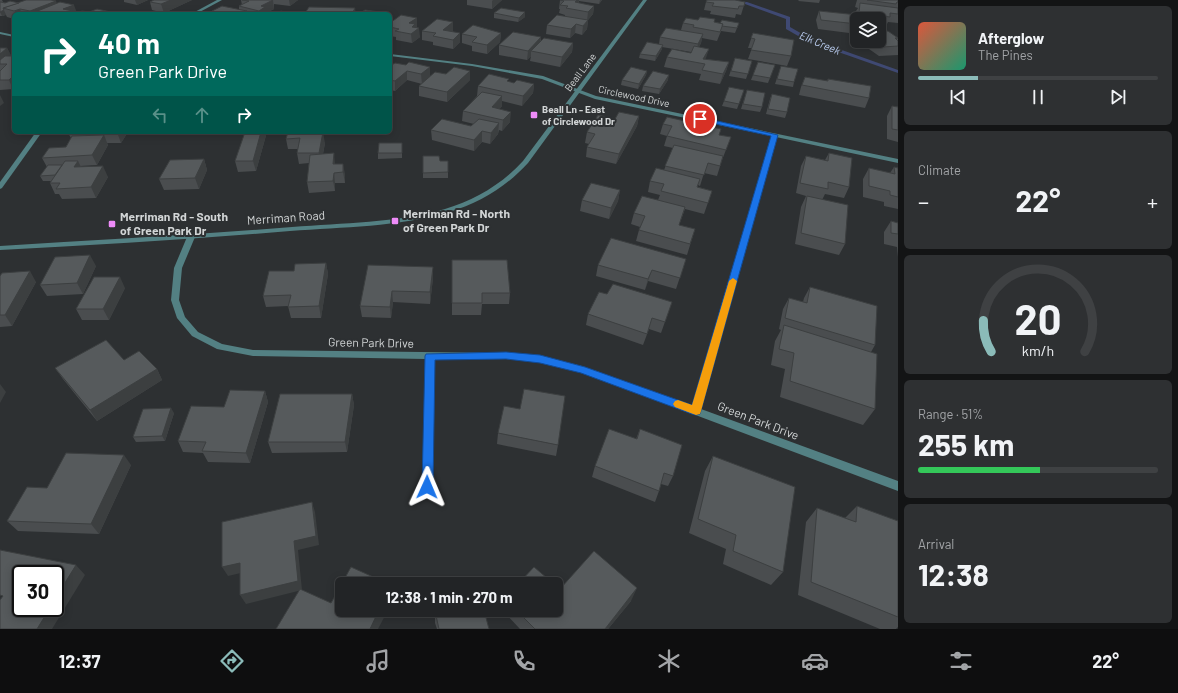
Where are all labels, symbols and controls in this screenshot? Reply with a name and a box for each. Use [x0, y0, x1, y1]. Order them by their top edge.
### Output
map controls [850, 12, 886, 48]
button: layers [850, 12, 886, 48]
text: 40 m [98, 26, 160, 60]
icon: right [32, 28, 84, 80]
water label: Elk Creek [798, 28, 843, 57]
text: Afterglow [978, 29, 1044, 47]
text: The Pines [978, 47, 1033, 63]
street label: Beall Lane [562, 51, 598, 93]
text: Green Park Drive [98, 60, 227, 82]
street label: Circlewood Drive [597, 83, 671, 109]
icon: previous [947, 86, 969, 108]
icon: pause [1027, 86, 1049, 108]
icon: next [1107, 86, 1129, 108]
pin [683, 102, 717, 136]
place label: Beall Ln - East of Circlewood Dr [542, 103, 615, 127]
icon: left [149, 104, 171, 126]
icon: ahead [191, 104, 213, 126]
icon: right [233, 104, 255, 126]
icon: arrive [689, 108, 711, 130]
marker: Beall Ln - East of Circlewood Dr [529, 110, 539, 120]
text: Climate [918, 162, 961, 178]
text: 22° [1016, 182, 1060, 218]
text: − [918, 188, 929, 214]
text: + [1147, 188, 1158, 214]
place label: Merriman Rd - North of Green Park Dr [403, 206, 510, 234]
street label: Merriman Road [246, 207, 325, 227]
place label: Merriman Rd - South of Green Park Dr [120, 209, 228, 237]
marker: Merriman Rd - North of Green Park Dr [390, 216, 400, 226]
marker: Merriman Rd - South of Green Park Dr [107, 219, 117, 229]
text: 20 [1014, 293, 1062, 343]
street label: Green Park Drive [328, 334, 414, 350]
text: km/h [1022, 342, 1054, 359]
street label: Green Park Drive [716, 398, 801, 442]
text: Range · 51% [918, 406, 983, 422]
text: 255 km [918, 426, 1014, 462]
position arrow [406, 466, 448, 508]
text: Arrival [918, 536, 954, 552]
text: 12:38 [918, 556, 989, 592]
speed limit sign: 30 [12, 565, 64, 617]
text: 12:38 · 1 min · 270 m [385, 588, 513, 606]
icon: directions [218, 647, 246, 675]
icon: music [364, 647, 392, 675]
icon: phone [510, 647, 538, 675]
icon: climate [655, 647, 683, 675]
icon: car [801, 647, 829, 675]
icon: filters [947, 647, 975, 675]
text: 12:37 [59, 650, 100, 672]
text: 22° [1092, 650, 1119, 672]

